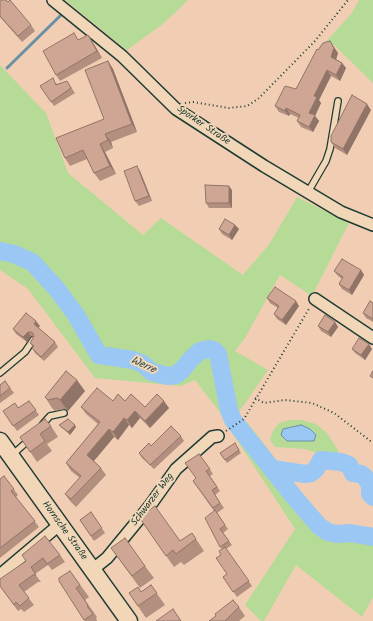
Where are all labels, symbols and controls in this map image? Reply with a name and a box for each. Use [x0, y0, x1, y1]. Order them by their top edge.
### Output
street label: Sporker Straße [174, 104, 232, 148]
water label: Werre [129, 355, 157, 377]
street label: Schwarzer Weg [129, 471, 177, 529]
street label: Hornsche Straße [39, 499, 89, 563]

